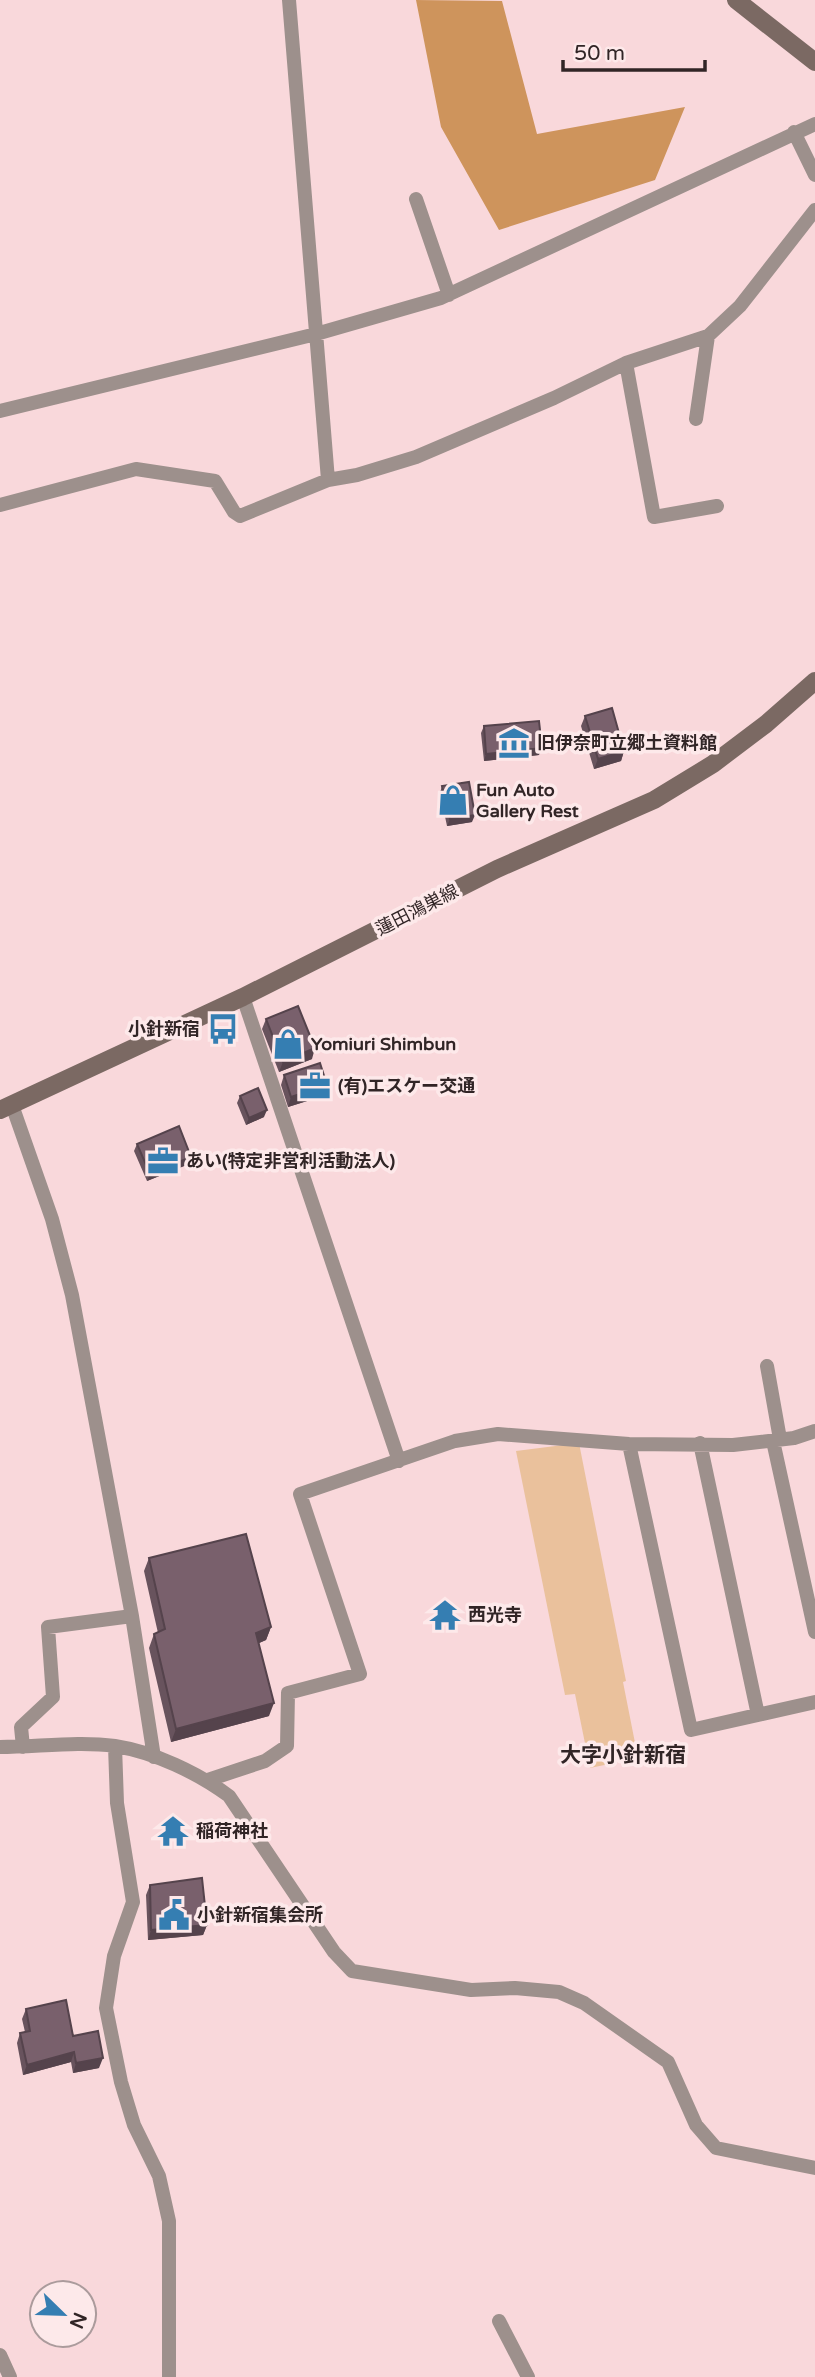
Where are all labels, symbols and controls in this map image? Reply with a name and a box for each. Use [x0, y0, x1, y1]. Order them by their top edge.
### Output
scale bar [563, 28, 705, 72]
text: 50 m [574, 41, 625, 66]
museum icon: 旧伊奈町立郷土資料館 [497, 726, 531, 760]
place label: 旧伊奈町立郷土資料館 [537, 732, 717, 754]
place label: Fun Auto Gallery Rest [476, 779, 579, 822]
shop icon: Fun Auto Gallery Rest [436, 783, 470, 817]
street label: 蓮田鴻巣線 [372, 880, 462, 940]
bus stop icon: 小針新宿 [206, 1012, 240, 1046]
place label: 小針新宿 [128, 1018, 200, 1040]
shop icon: Yomiuri Shimbun [271, 1027, 305, 1061]
place label: Yomiuri Shimbun [311, 1033, 456, 1055]
office icon: (有)エスケー交通 [298, 1069, 332, 1103]
place label: (有)エスケー交通 [338, 1075, 475, 1097]
office icon: あい(特定非営利活動法人) [146, 1144, 180, 1178]
place label: あい(特定非営利活動法人) [186, 1150, 396, 1172]
temple icon: 西光寺 [428, 1598, 462, 1632]
place label: 西光寺 [468, 1604, 522, 1626]
district label: 大字小針新宿 [560, 1743, 686, 1768]
temple icon: 稲荷神社 [156, 1814, 190, 1848]
place label: 稲荷神社 [196, 1820, 268, 1842]
public building icon: 小針新宿集会所 [157, 1898, 191, 1932]
place label: 小針新宿集会所 [197, 1904, 323, 1926]
north arrow [28, 2279, 98, 2349]
text: N [65, 2309, 91, 2332]

